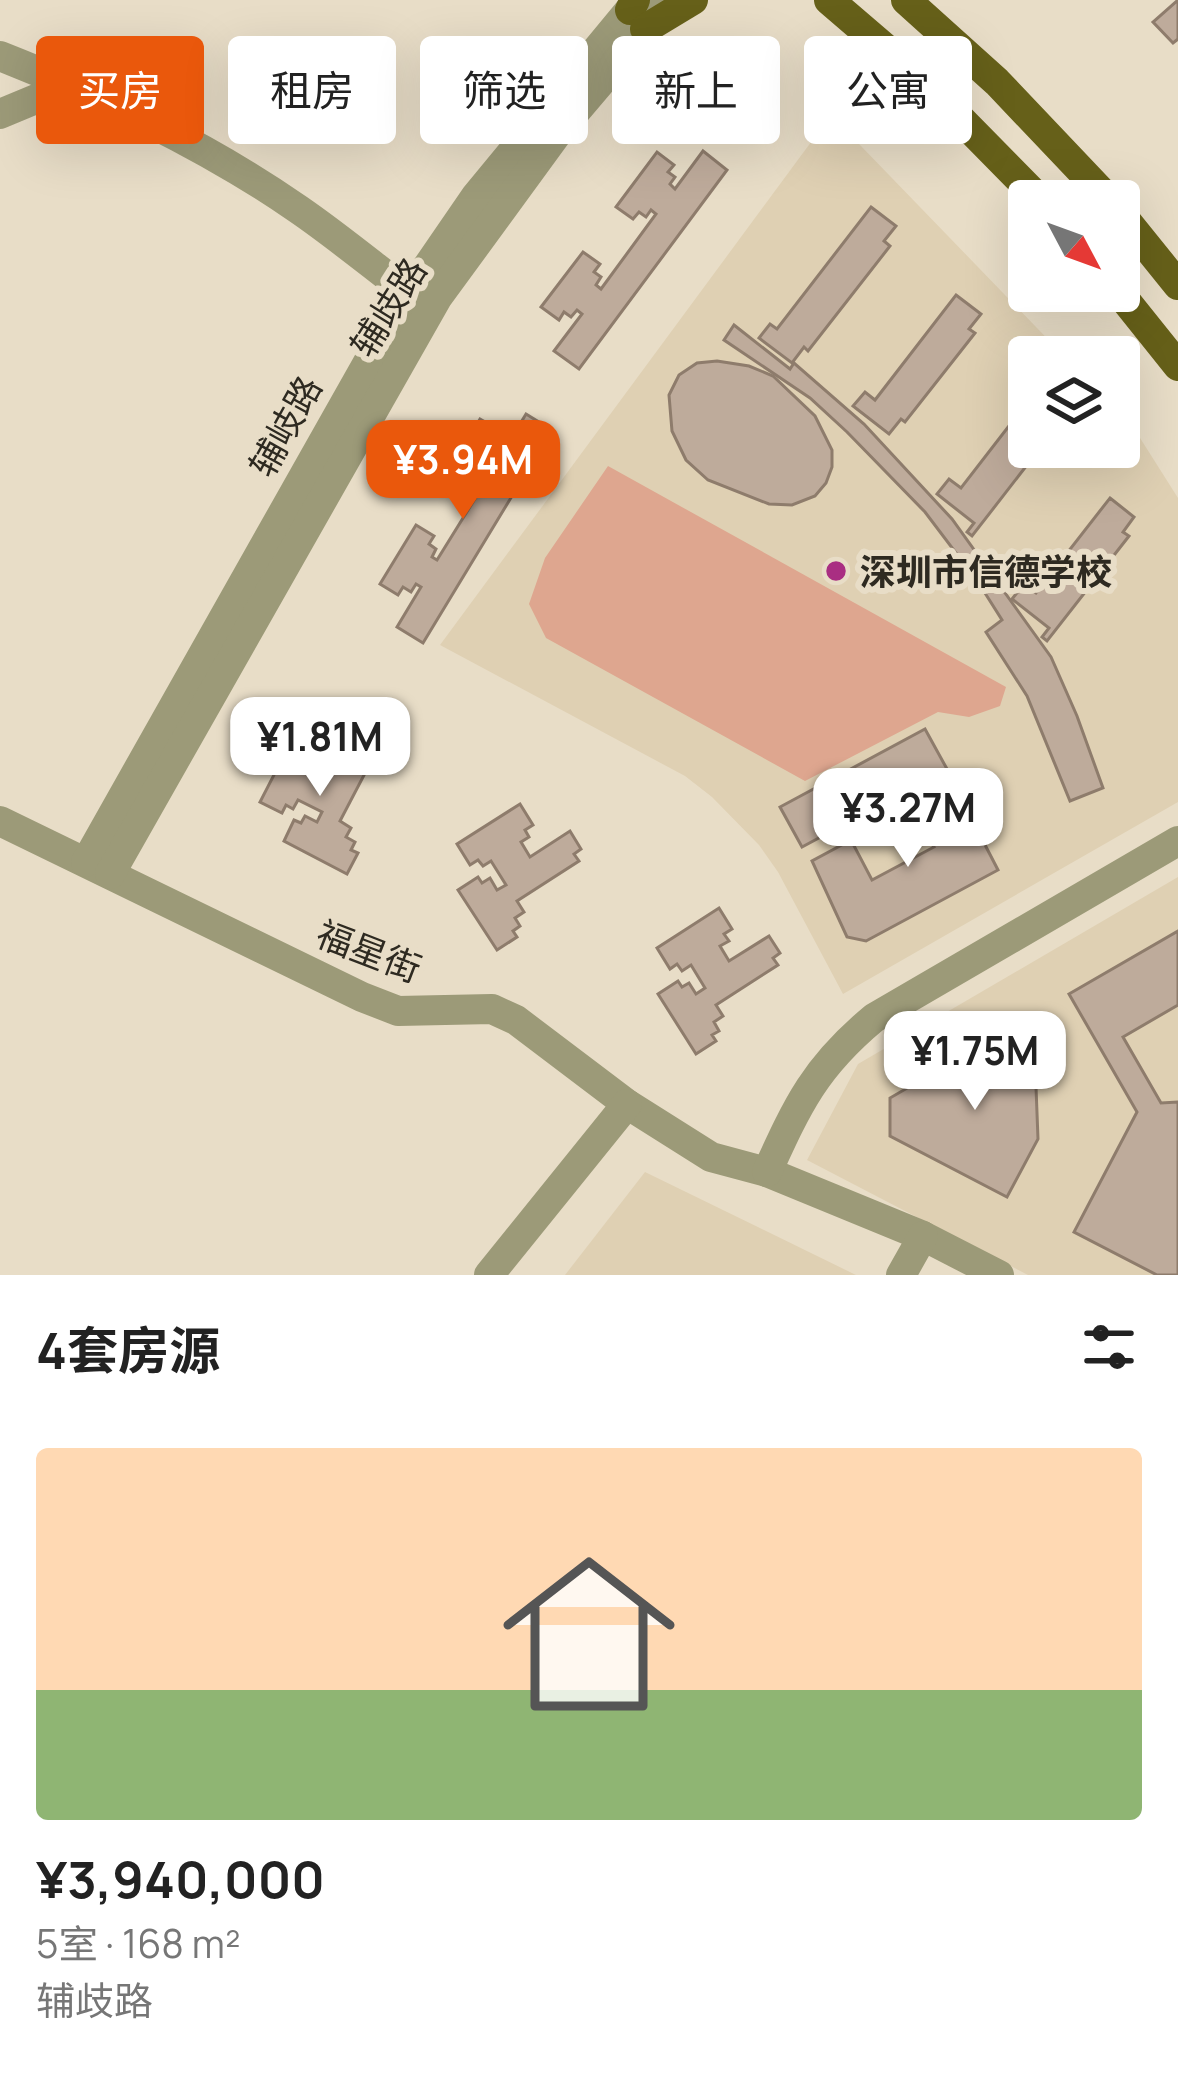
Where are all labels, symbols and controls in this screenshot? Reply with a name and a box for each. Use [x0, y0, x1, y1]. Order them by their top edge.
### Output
chip: 买房 [36, 36, 204, 144]
chip: 租房 [228, 36, 396, 144]
chip: 筛选 [420, 36, 588, 144]
chip: 新上 [612, 36, 780, 144]
chip: 公寓 [804, 36, 972, 144]
north arrow [1008, 180, 1140, 312]
map controls [1008, 180, 1140, 468]
street label: 辅歧路 [339, 248, 437, 366]
button: layers [1008, 336, 1140, 468]
street label: 辅岐路 [237, 367, 333, 485]
pin: ¥3.94M [365, 420, 561, 522]
text: ¥3.94M [393, 432, 533, 486]
place label: 深圳市信德学校 [860, 547, 1112, 596]
marker: 深圳市信德学校 [823, 558, 849, 584]
pin: ¥1.81M [222, 697, 418, 799]
text: ¥1.81M [257, 709, 383, 763]
pin: ¥3.27M [810, 768, 1006, 870]
text: ¥3.27M [840, 780, 976, 834]
street label: 福星街 [310, 909, 428, 993]
pin: ¥1.75M [877, 1011, 1073, 1113]
text: ¥1.75M [911, 1023, 1039, 1077]
icon: filters [1076, 1314, 1142, 1380]
text: 4套房源 [36, 1315, 220, 1384]
icon: home [481, 1526, 697, 1742]
text: ¥3,940,000 [36, 1844, 325, 1913]
text: 5室 · 168 m² [36, 1916, 240, 1970]
text: 辅歧路 [36, 1973, 153, 2027]

